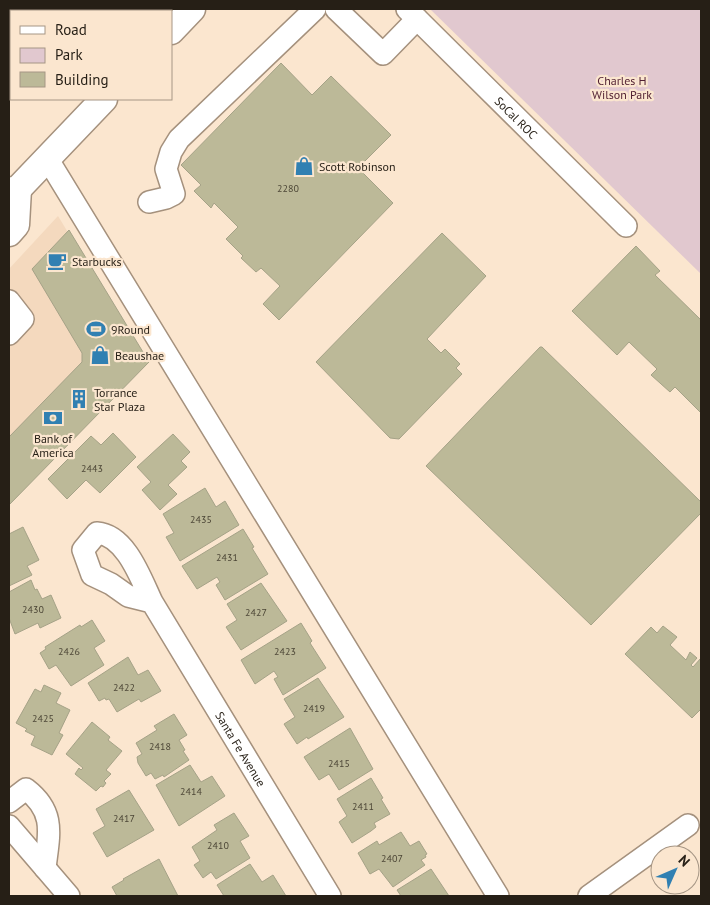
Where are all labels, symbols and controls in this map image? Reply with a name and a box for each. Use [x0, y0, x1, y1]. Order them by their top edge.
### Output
legend [10, 10, 172, 100]
text: Road [55, 20, 87, 39]
text: Park [55, 45, 83, 64]
text: Building [55, 70, 109, 89]
park label: Charles H Wilson Park [592, 73, 652, 102]
street label: SoCal ROC [492, 93, 541, 142]
shop icon: Scott Robinson [293, 155, 315, 177]
place label: Scott Robinson [319, 159, 396, 174]
house number: 2280 [277, 182, 299, 195]
cafe icon: Starbucks [46, 250, 68, 272]
place label: Starbucks [72, 254, 122, 269]
sports icon: 9Round [85, 318, 107, 340]
place label: 9Round [111, 322, 150, 337]
shop icon: Beaushae [89, 344, 111, 366]
place label: Beaushae [115, 348, 164, 363]
place label: Torrance Star Plaza [94, 385, 145, 414]
building icon: Torrance Star Plaza [68, 388, 90, 410]
bank icon: Bank of America [42, 407, 64, 429]
place label: Bank of America [32, 431, 74, 460]
house number: 2443 [81, 462, 103, 475]
house number: 2435 [190, 513, 212, 526]
house number: 2431 [216, 551, 238, 564]
house number: 2430 [22, 603, 44, 616]
house number: 2427 [245, 606, 267, 619]
house number: 2426 [58, 645, 80, 658]
house number: 2423 [274, 645, 296, 658]
house number: 2422 [113, 681, 135, 694]
house number: 2419 [303, 702, 325, 715]
street label: Santa Fe Avenue [212, 709, 269, 789]
house number: 2425 [32, 712, 54, 725]
house number: 2418 [149, 740, 171, 753]
house number: 2415 [328, 757, 350, 770]
house number: 2414 [180, 785, 202, 798]
house number: 2411 [352, 800, 374, 813]
house number: 2417 [113, 812, 135, 825]
house number: 2410 [207, 839, 229, 852]
north arrow [650, 845, 700, 895]
text: N [675, 851, 694, 870]
house number: 2407 [381, 852, 403, 865]

